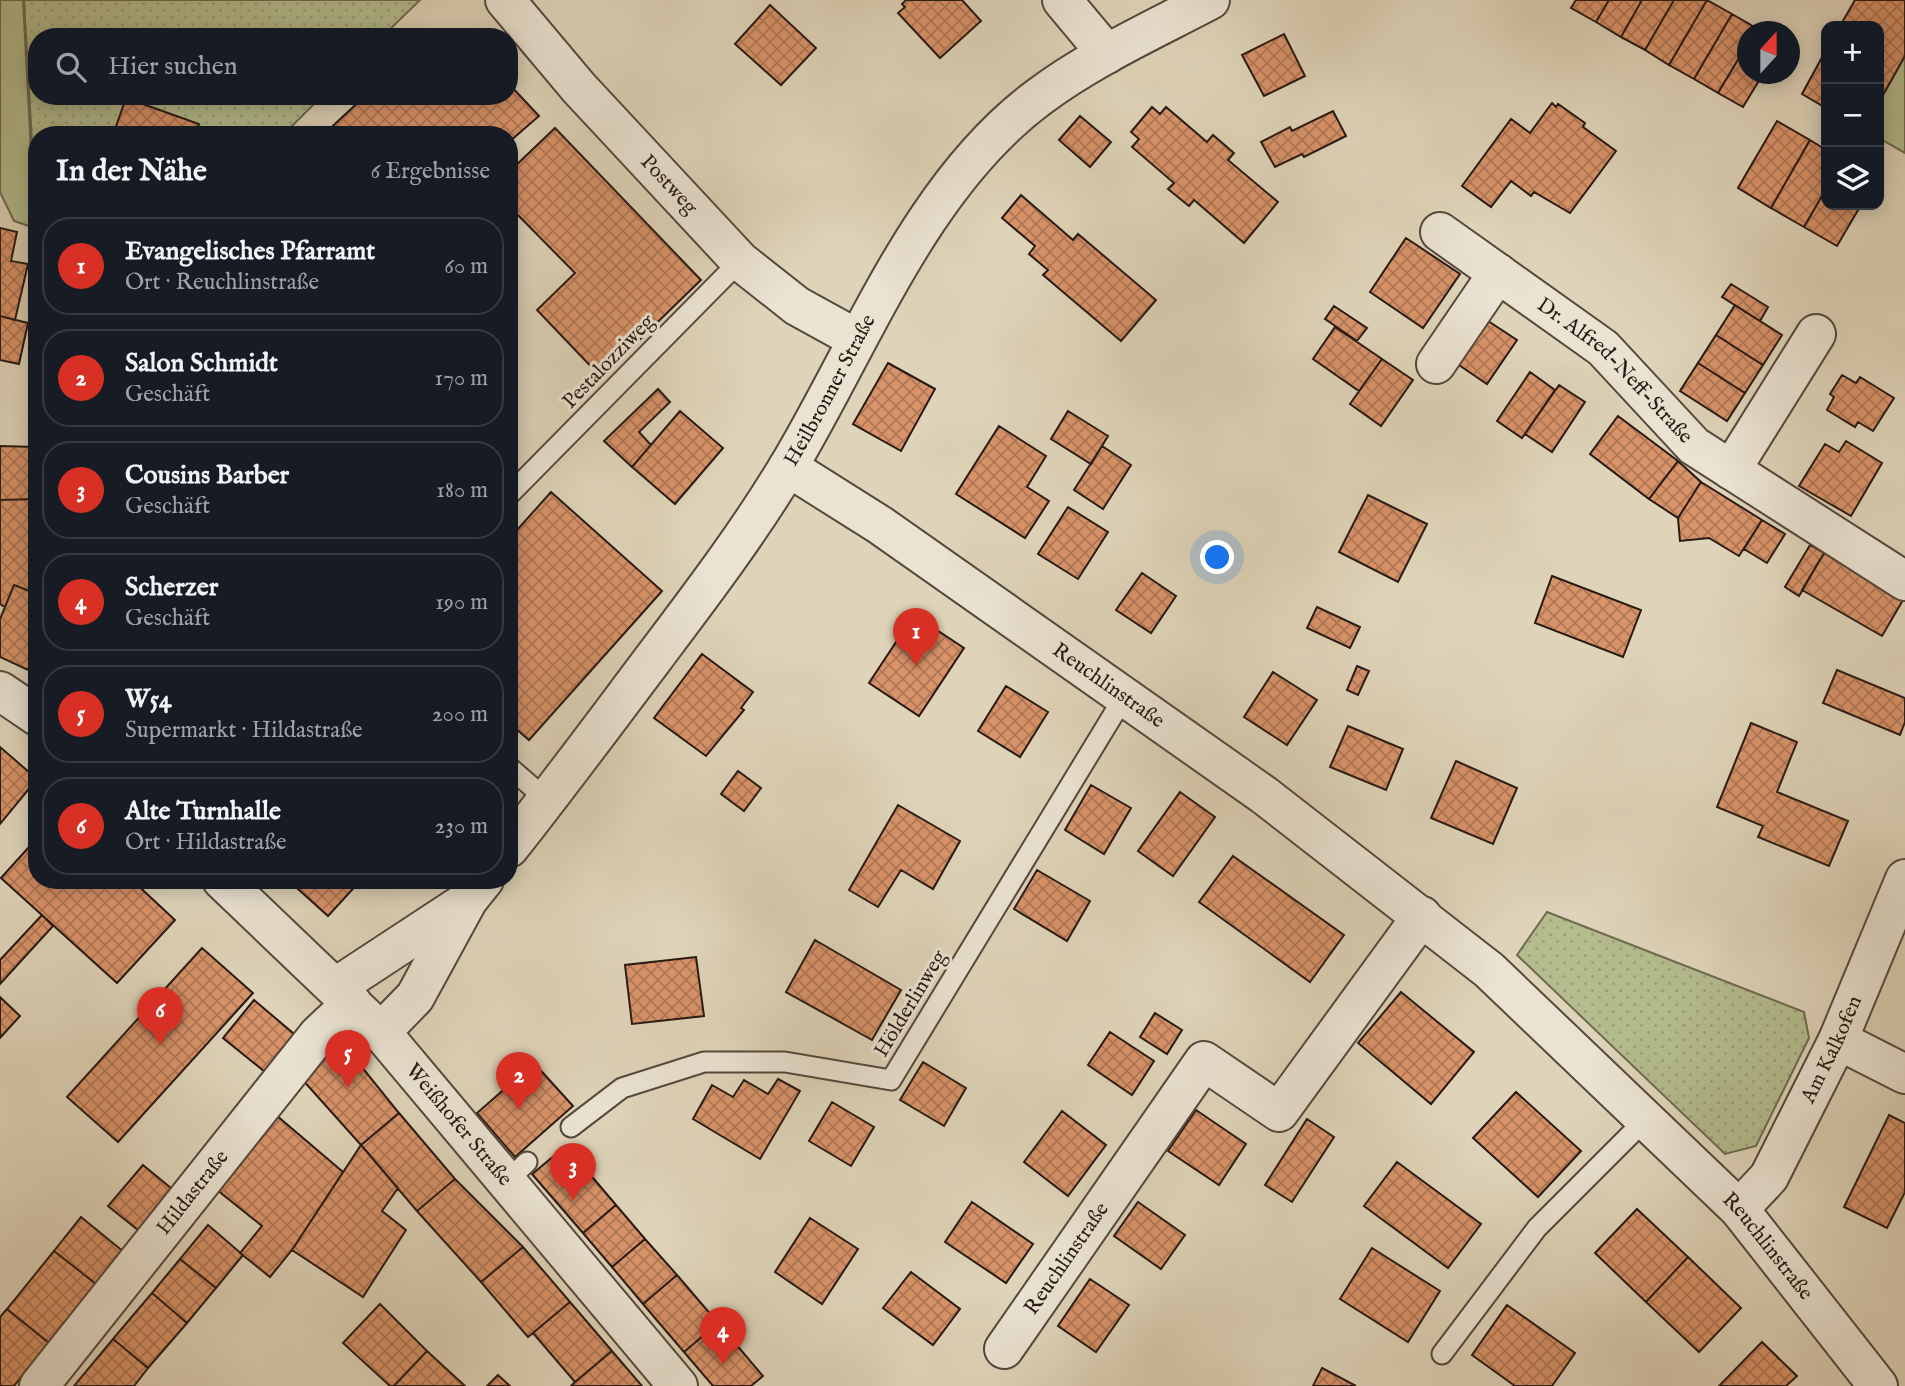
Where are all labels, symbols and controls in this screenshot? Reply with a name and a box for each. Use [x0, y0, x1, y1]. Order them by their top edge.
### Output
north arrow [1737, 21, 1800, 84]
map controls [1821, 21, 1884, 210]
button: + [1821, 21, 1884, 84]
search box [28, 28, 518, 105]
icon: search [52, 48, 90, 86]
text: Hier suchen [108, 50, 238, 83]
button: − [1821, 84, 1884, 147]
button: layers [1821, 147, 1884, 210]
street label: Postweg [634, 149, 704, 221]
text: In der Nähe [56, 153, 207, 191]
text: 6 Ergebnisse [371, 157, 490, 186]
text: Evangelisches Pfarramt [125, 235, 375, 268]
text: 1 [77, 252, 85, 281]
text: 60 m [444, 252, 488, 281]
text: Ort · Reuchlinstraße [125, 268, 319, 297]
street label: Dr. Alfred-Neff-Straße [1531, 292, 1699, 450]
street label: Pestalozziweg [557, 308, 661, 415]
street label: Heilbronner Straße [778, 309, 882, 471]
text: Salon Schmidt [125, 347, 278, 380]
text: 2 [76, 364, 86, 393]
text: 170 m [435, 364, 488, 393]
text: Geschäft [125, 380, 210, 409]
text: Cousins Barber [125, 459, 289, 492]
text: 3 [77, 476, 85, 505]
text: 180 m [436, 476, 488, 505]
text: Geschäft [125, 492, 210, 521]
your location [1200, 540, 1234, 574]
text: Scherzer [125, 571, 218, 604]
text: 4 [75, 588, 87, 617]
text: 190 m [435, 588, 488, 617]
text: Geschäft [125, 604, 210, 633]
pin: 1 [893, 608, 939, 666]
street label: Reuchlinstraße [1047, 637, 1170, 735]
text: W54 [125, 683, 172, 716]
text: 5 [77, 700, 85, 729]
text: 200 m [432, 700, 488, 729]
text: Supermarkt · Hildastraße [125, 716, 363, 745]
text: Alte Turnhalle [125, 795, 281, 828]
text: 6 [76, 812, 86, 841]
text: 230 m [435, 812, 488, 841]
text: Ort · Hildastraße [125, 828, 287, 857]
street label: Hölderlinweg [868, 945, 954, 1062]
pin: 6 [137, 987, 183, 1045]
street label: Am Kalkofen [1794, 992, 1868, 1109]
pin: 5 [325, 1030, 371, 1088]
pin: 2 [496, 1052, 542, 1110]
street label: Weißhofer Straße [400, 1058, 518, 1192]
pin: 3 [550, 1143, 596, 1201]
street label: Hildastraße [151, 1144, 235, 1241]
street label: Reuchlinstraße [1716, 1186, 1819, 1306]
street label: Reuchlinstraße [1018, 1197, 1115, 1320]
pin: 4 [700, 1307, 746, 1365]

